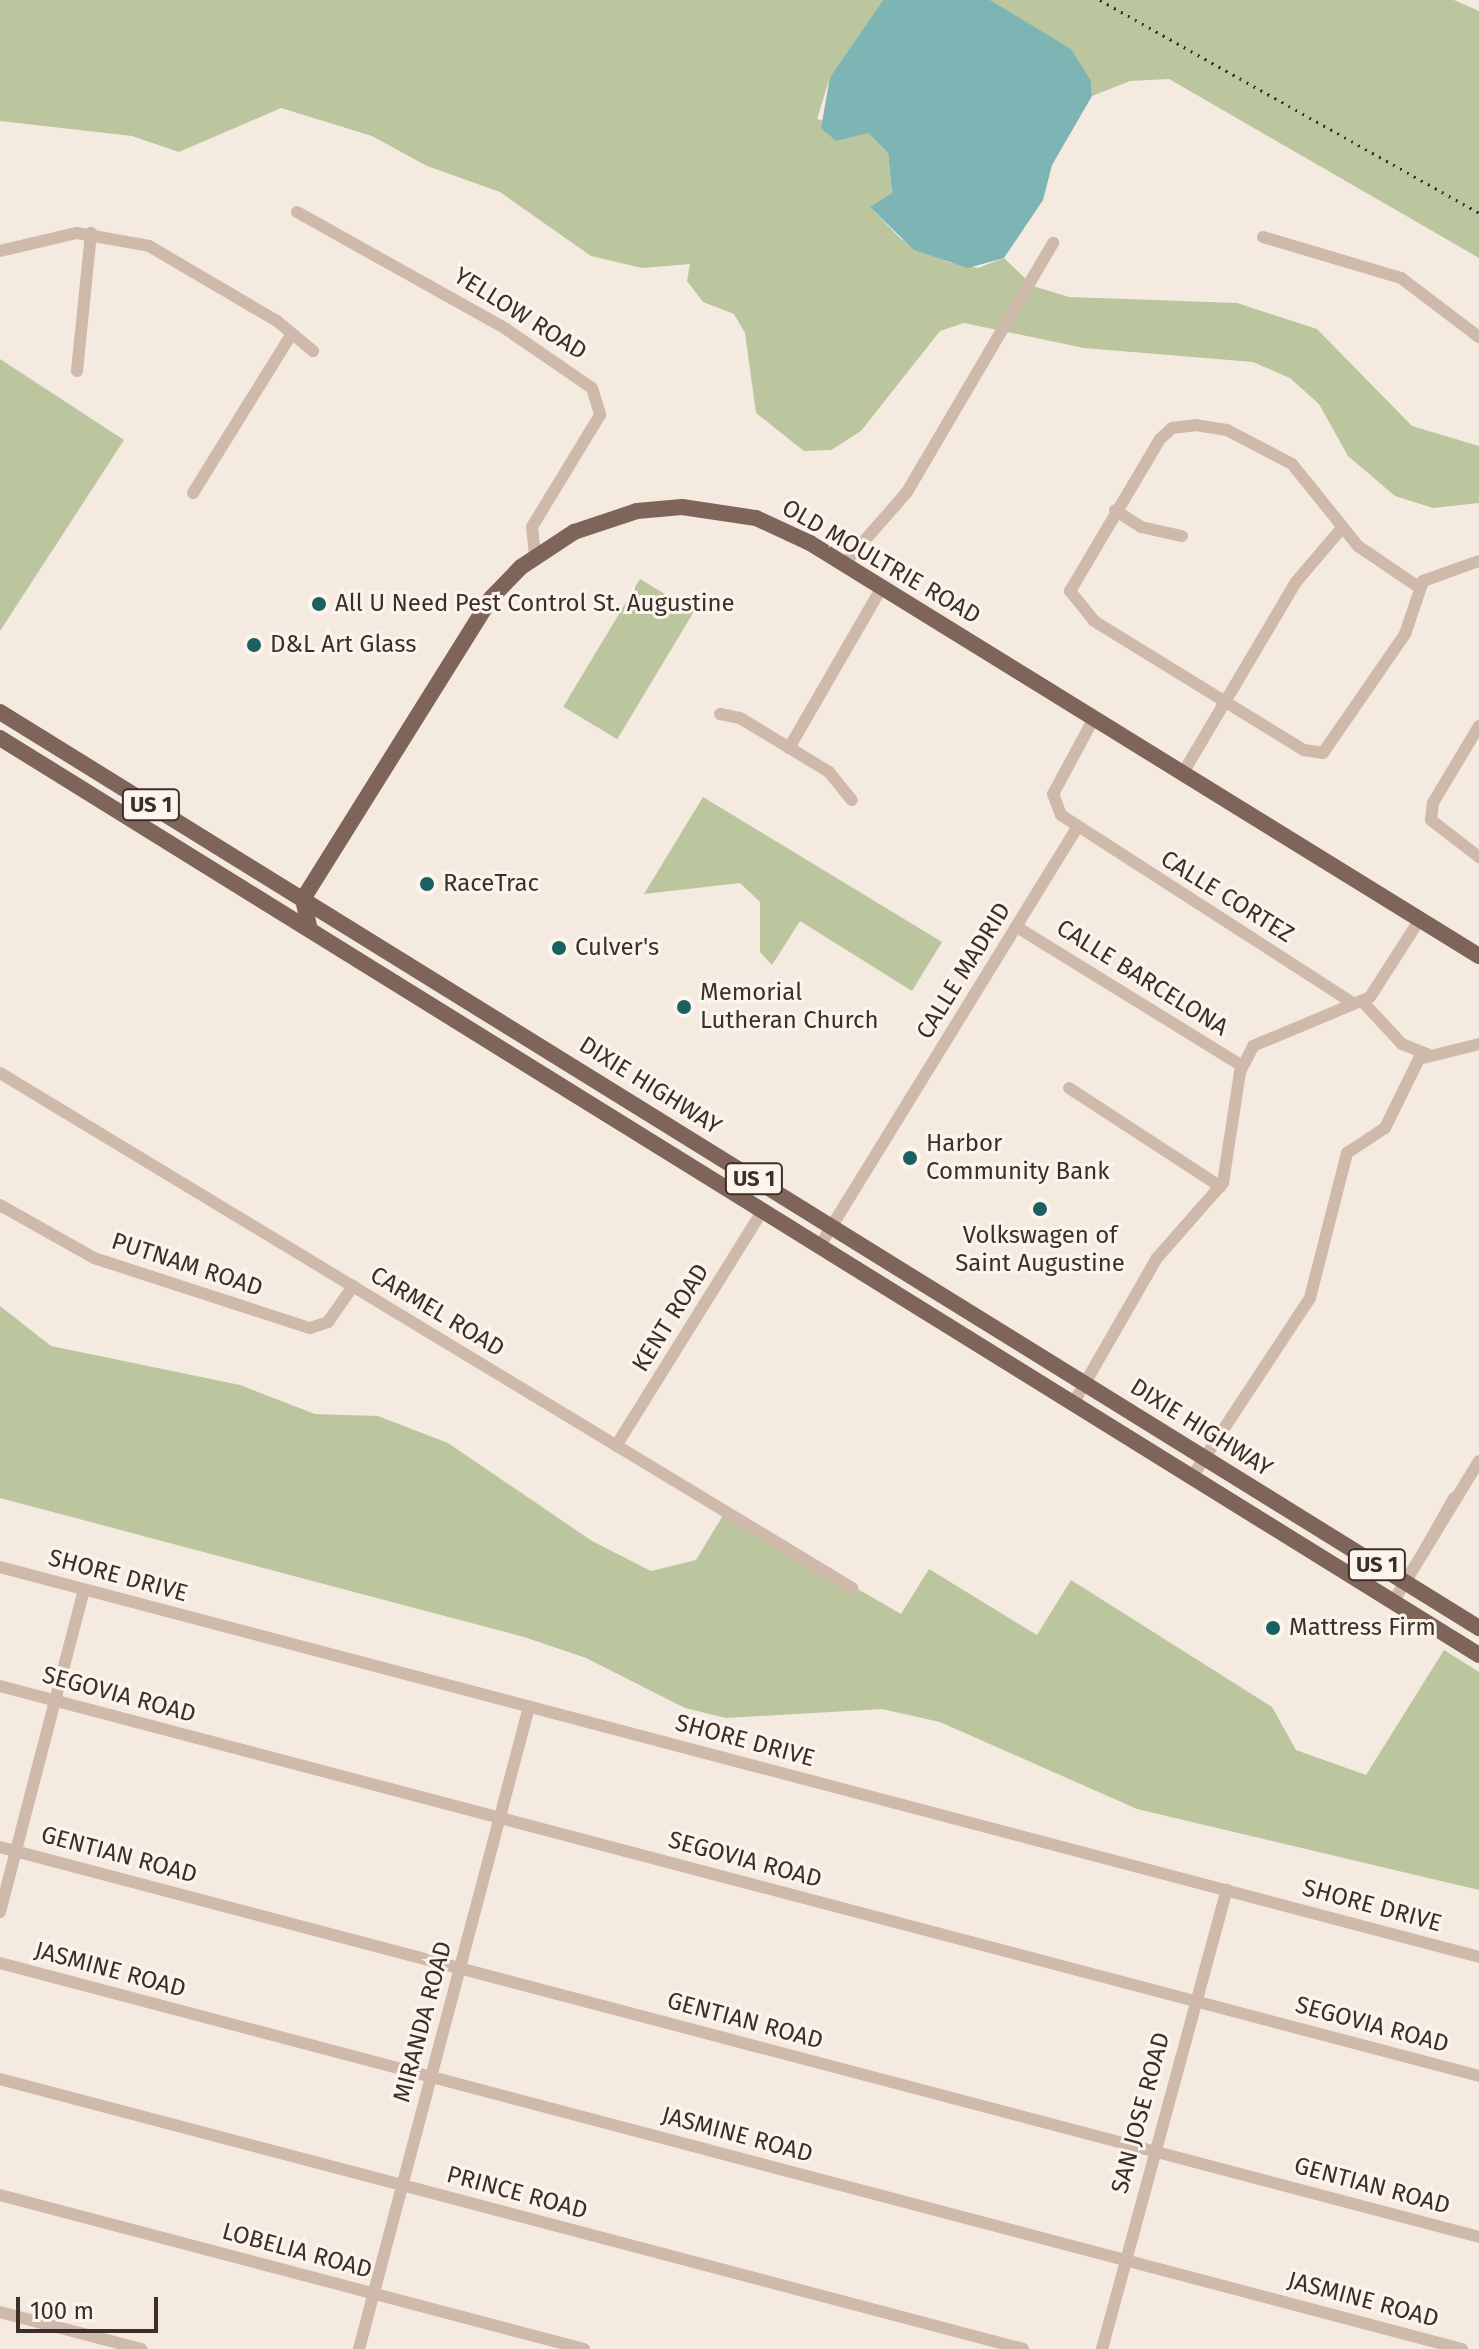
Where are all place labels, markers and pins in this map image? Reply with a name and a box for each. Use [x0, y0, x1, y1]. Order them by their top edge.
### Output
place label: All U Need Pest Control St. Augustine [335, 590, 735, 618]
marker: All U Need Pest Control St. Augustine [310, 595, 328, 613]
place label: D&L Art Glass [270, 631, 416, 659]
marker: D&L Art Glass [245, 636, 263, 654]
place label: RaceTrac [443, 870, 539, 898]
marker: RaceTrac [418, 875, 436, 893]
place label: Culver's [575, 934, 659, 962]
marker: Culver's [550, 939, 568, 957]
place label: Memorial Lutheran Church [700, 979, 879, 1035]
marker: Memorial Lutheran Church [675, 998, 693, 1016]
place label: Harbor Community Bank [926, 1130, 1110, 1186]
marker: Harbor Community Bank [901, 1149, 919, 1167]
marker: Volkswagen of Saint Augustine [1031, 1200, 1049, 1218]
place label: Volkswagen of Saint Augustine [955, 1222, 1125, 1278]
place label: Mattress Firm [1289, 1614, 1436, 1642]
marker: Mattress Firm [1264, 1619, 1282, 1637]

